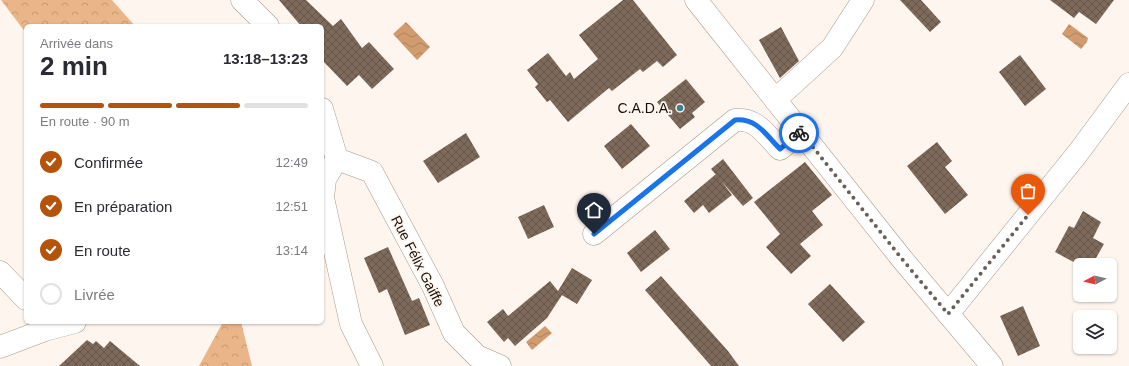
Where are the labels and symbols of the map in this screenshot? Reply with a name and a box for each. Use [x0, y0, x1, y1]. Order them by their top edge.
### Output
place label: C.A.D.A. [618, 100, 672, 116]
marker: C.A.D.A. [675, 103, 685, 113]
courier [779, 113, 819, 153]
pin [1011, 174, 1045, 215]
pin [577, 193, 611, 234]
street label: Rue Félix Gaiffe [388, 213, 448, 309]
north arrow [1073, 258, 1117, 302]

